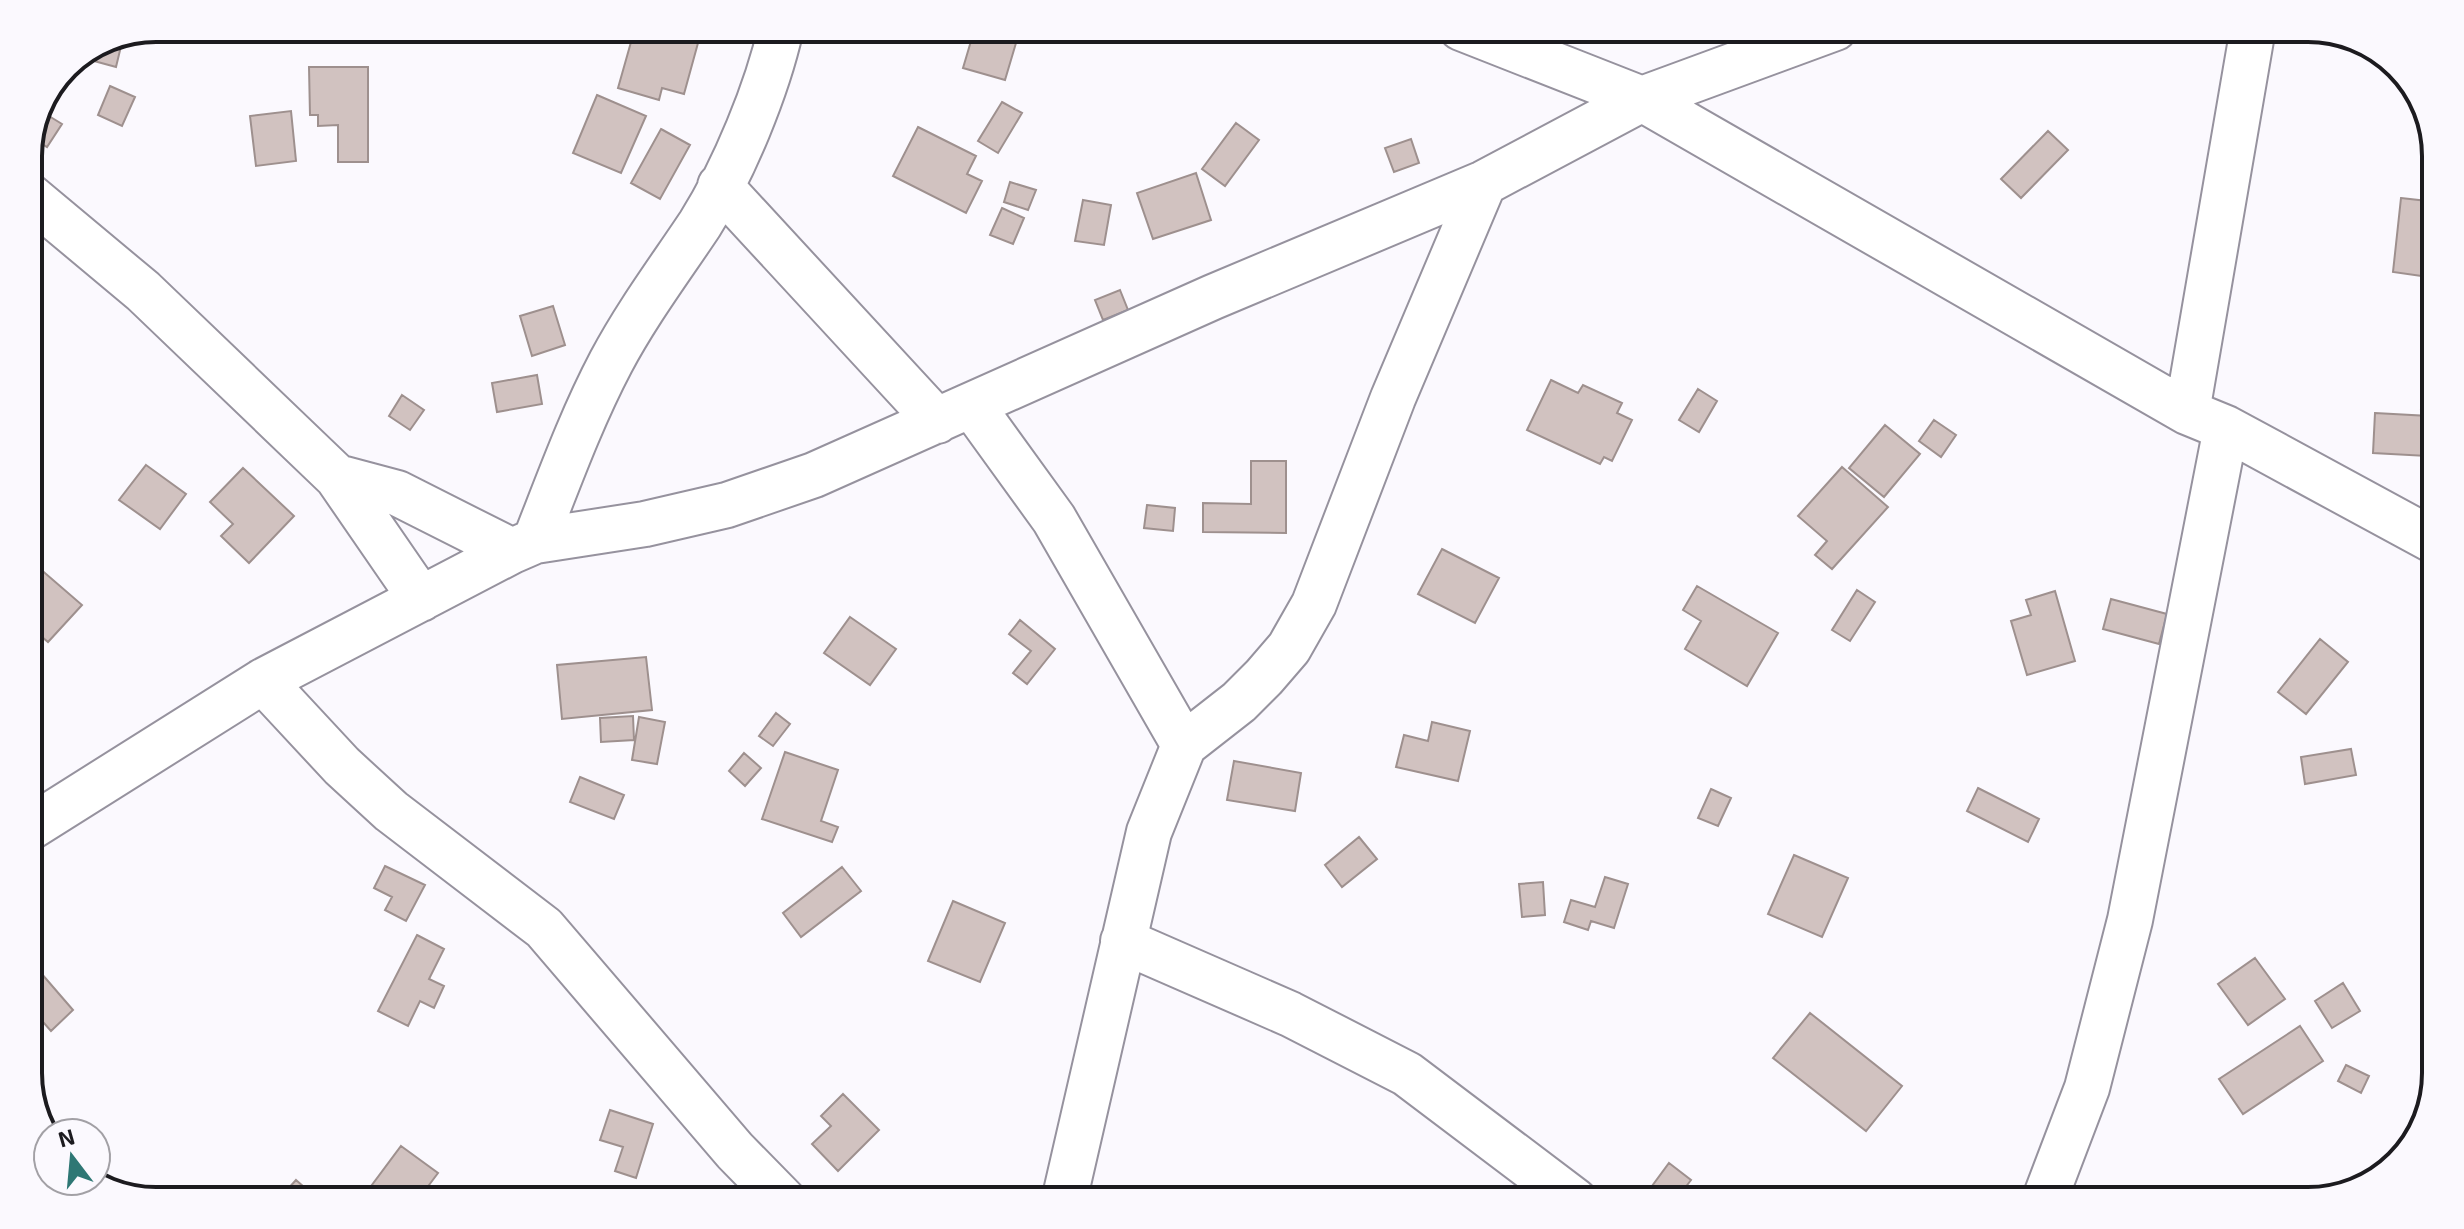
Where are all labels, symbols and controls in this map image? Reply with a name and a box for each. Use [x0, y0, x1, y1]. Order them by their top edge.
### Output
north arrow [32, 1117, 112, 1197]
text: N [55, 1122, 77, 1151]

